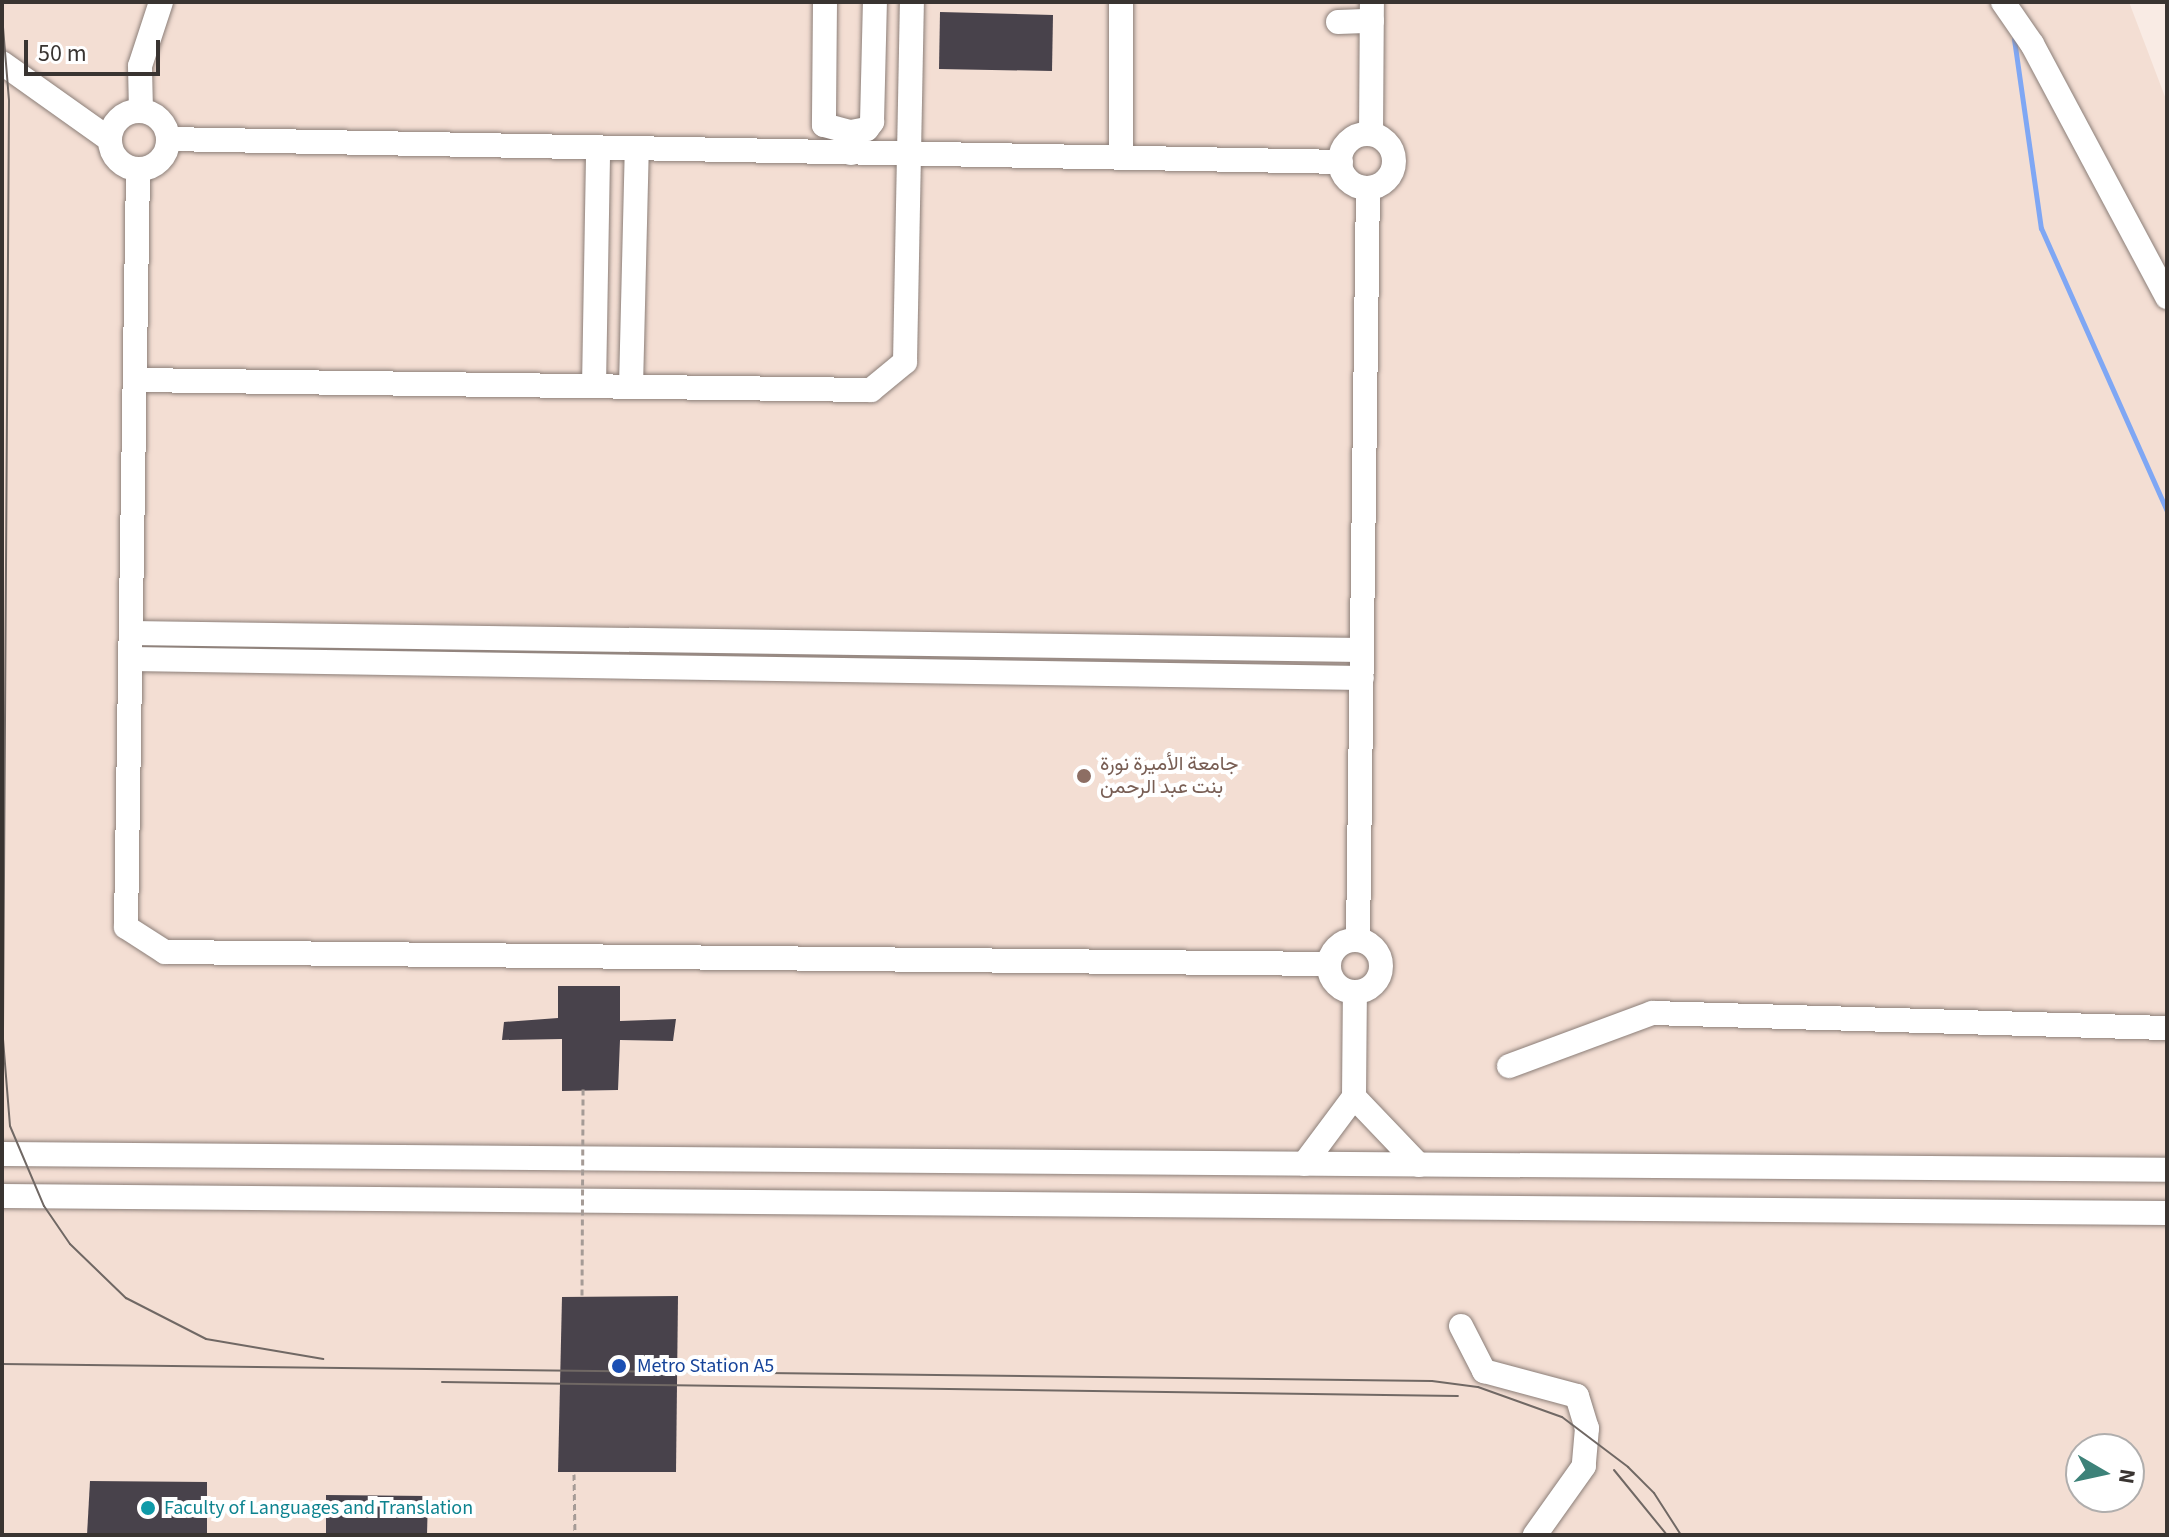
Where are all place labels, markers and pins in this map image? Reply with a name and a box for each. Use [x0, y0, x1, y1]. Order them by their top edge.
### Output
place label: جامعة الأميرة نورة بنت عبد الرحمن [1100, 752, 1238, 799]
marker: جامعة الأميرة نورة بنت عبد الرحمن [1075, 767, 1093, 785]
place label: Metro Station A5 [637, 1354, 774, 1378]
marker: Metro Station A5 [608, 1355, 630, 1377]
place label: Faculty of Languages and Translation [164, 1496, 473, 1520]
marker: Faculty of Languages and Translation [139, 1499, 157, 1517]

